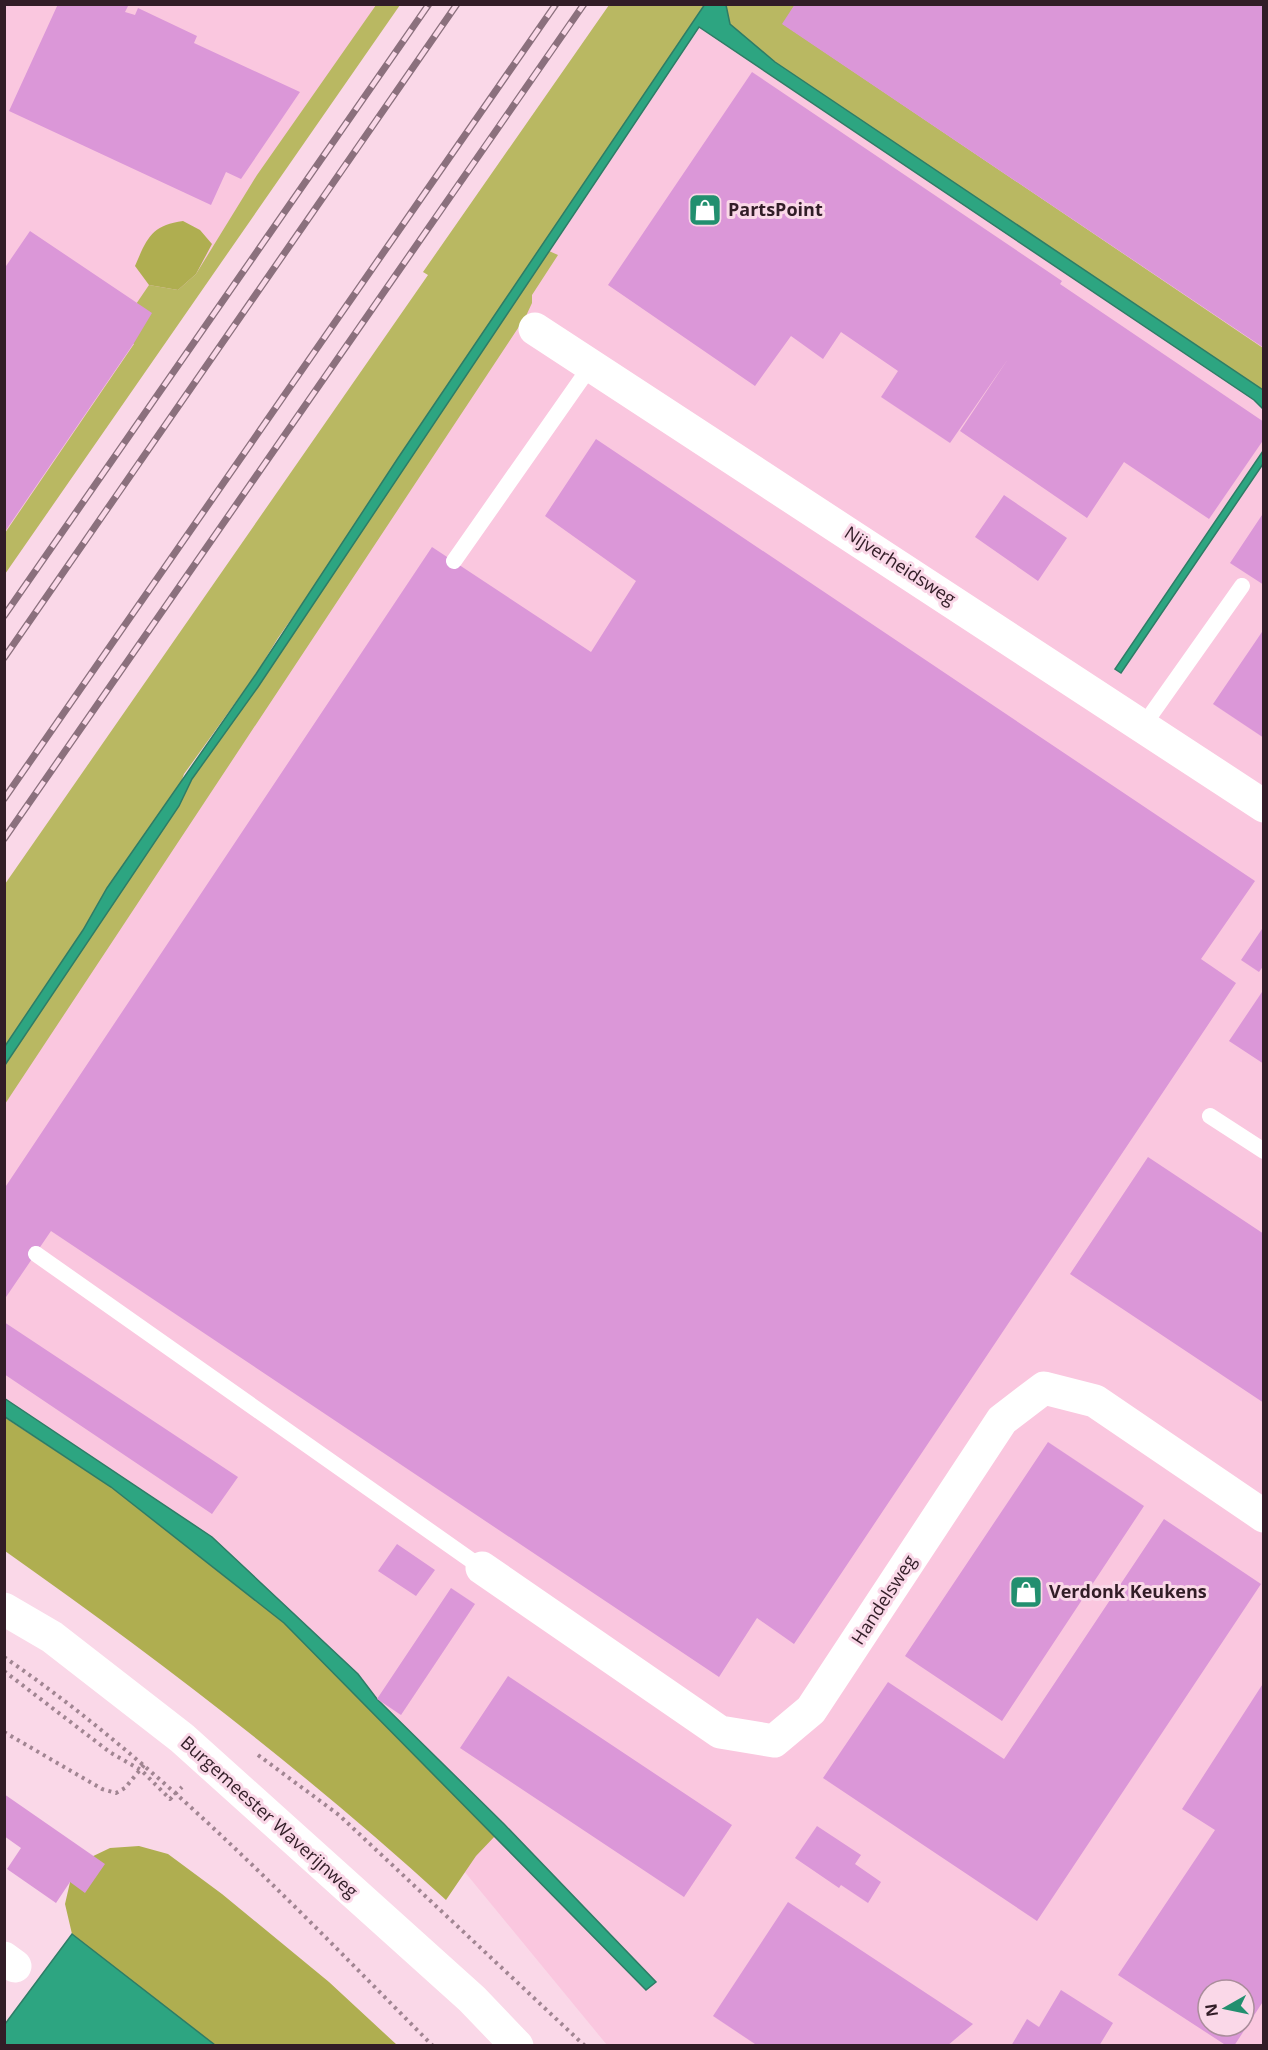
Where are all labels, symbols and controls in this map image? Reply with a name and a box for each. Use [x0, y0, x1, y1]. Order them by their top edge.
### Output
shop icon: PartsPoint [687, 192, 723, 228]
place label: PartsPoint [728, 197, 823, 221]
street label: Nijverheidsweg [840, 520, 961, 610]
street label: Handelsweg [845, 1550, 921, 1649]
shop icon: Verdonk Keukens [1008, 1574, 1044, 1610]
place label: Verdonk Keukens [1049, 1579, 1207, 1603]
street label: Burgemeester Waverijnweg [176, 1730, 364, 1903]
north arrow [1196, 1978, 1256, 2038]
text: N [1199, 2002, 1223, 2018]

